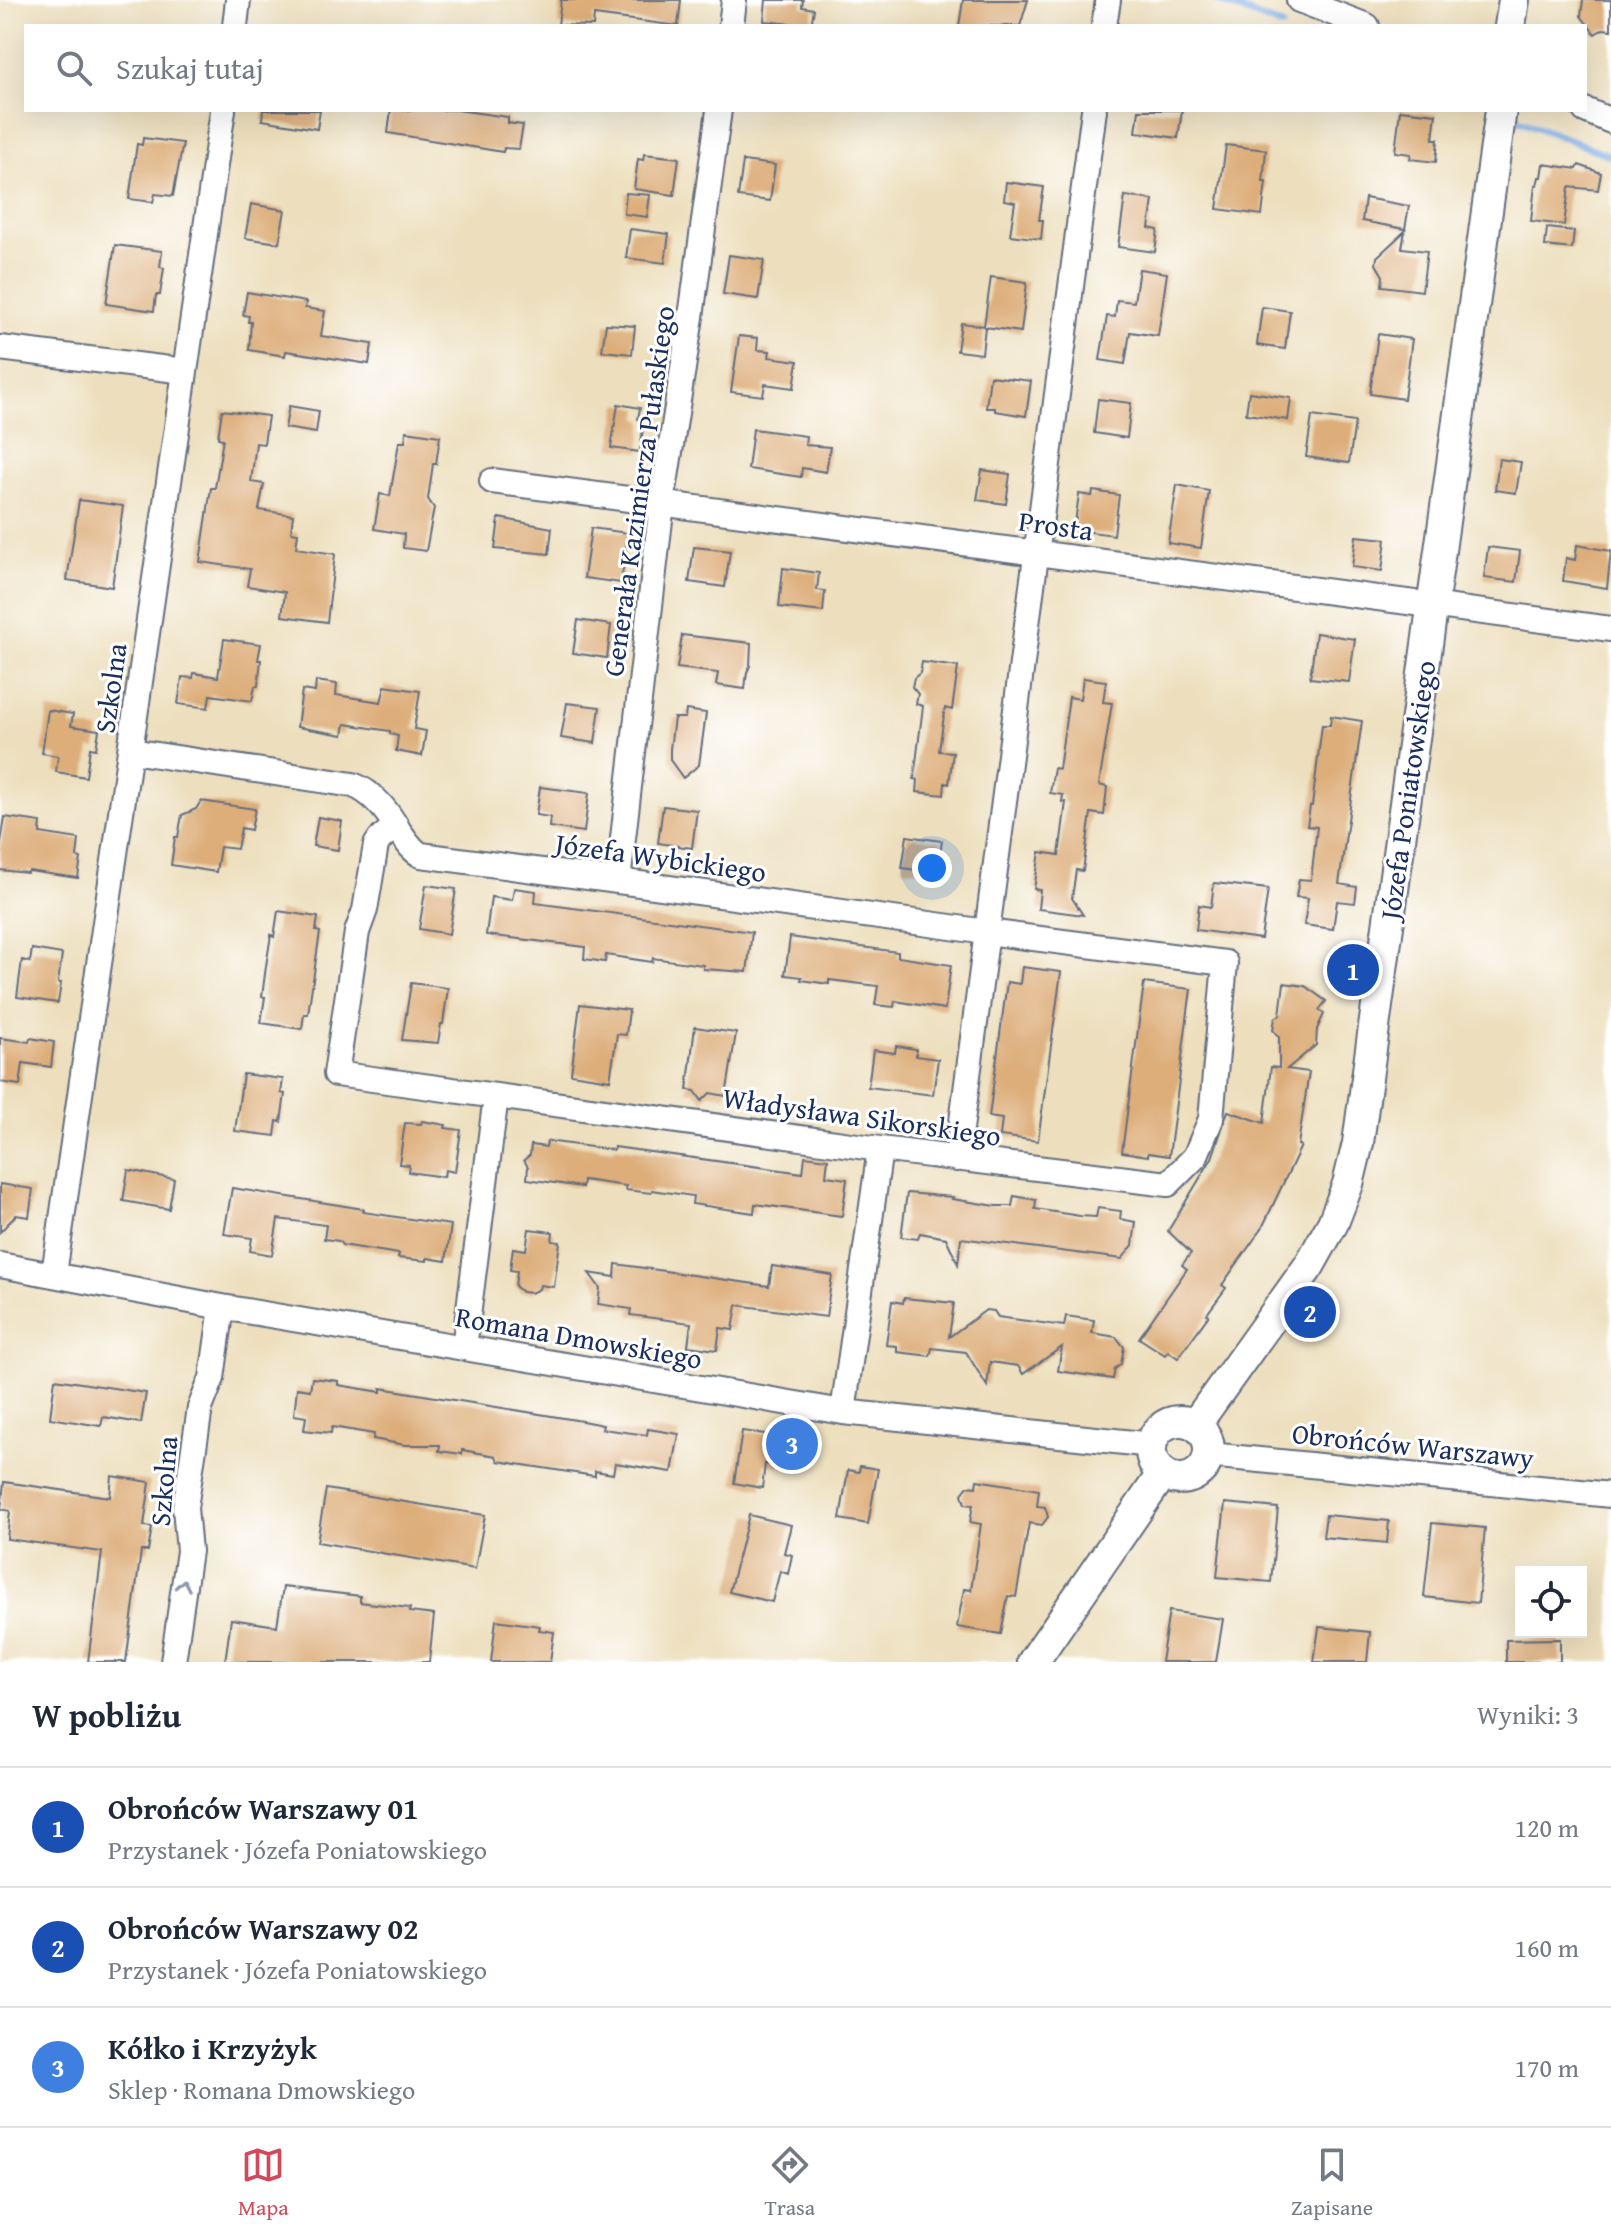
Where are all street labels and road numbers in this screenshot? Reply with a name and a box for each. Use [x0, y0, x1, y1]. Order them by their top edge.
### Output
street label: Generała Kazimierza Pułaskiego [592, 303, 684, 679]
street label: Prosta [1016, 500, 1097, 551]
street label: Szkolna [83, 639, 137, 736]
street label: Józefa Poniatowskiego [1368, 658, 1445, 925]
street label: Józefa Wybickiego [550, 822, 769, 892]
street label: Władysława Sikorskiego [720, 1076, 1004, 1156]
street label: Romana Dmowskiego [452, 1295, 706, 1379]
street label: Obrońców Warszawy [1290, 1412, 1536, 1478]
street label: Szkolna [139, 1433, 187, 1528]

